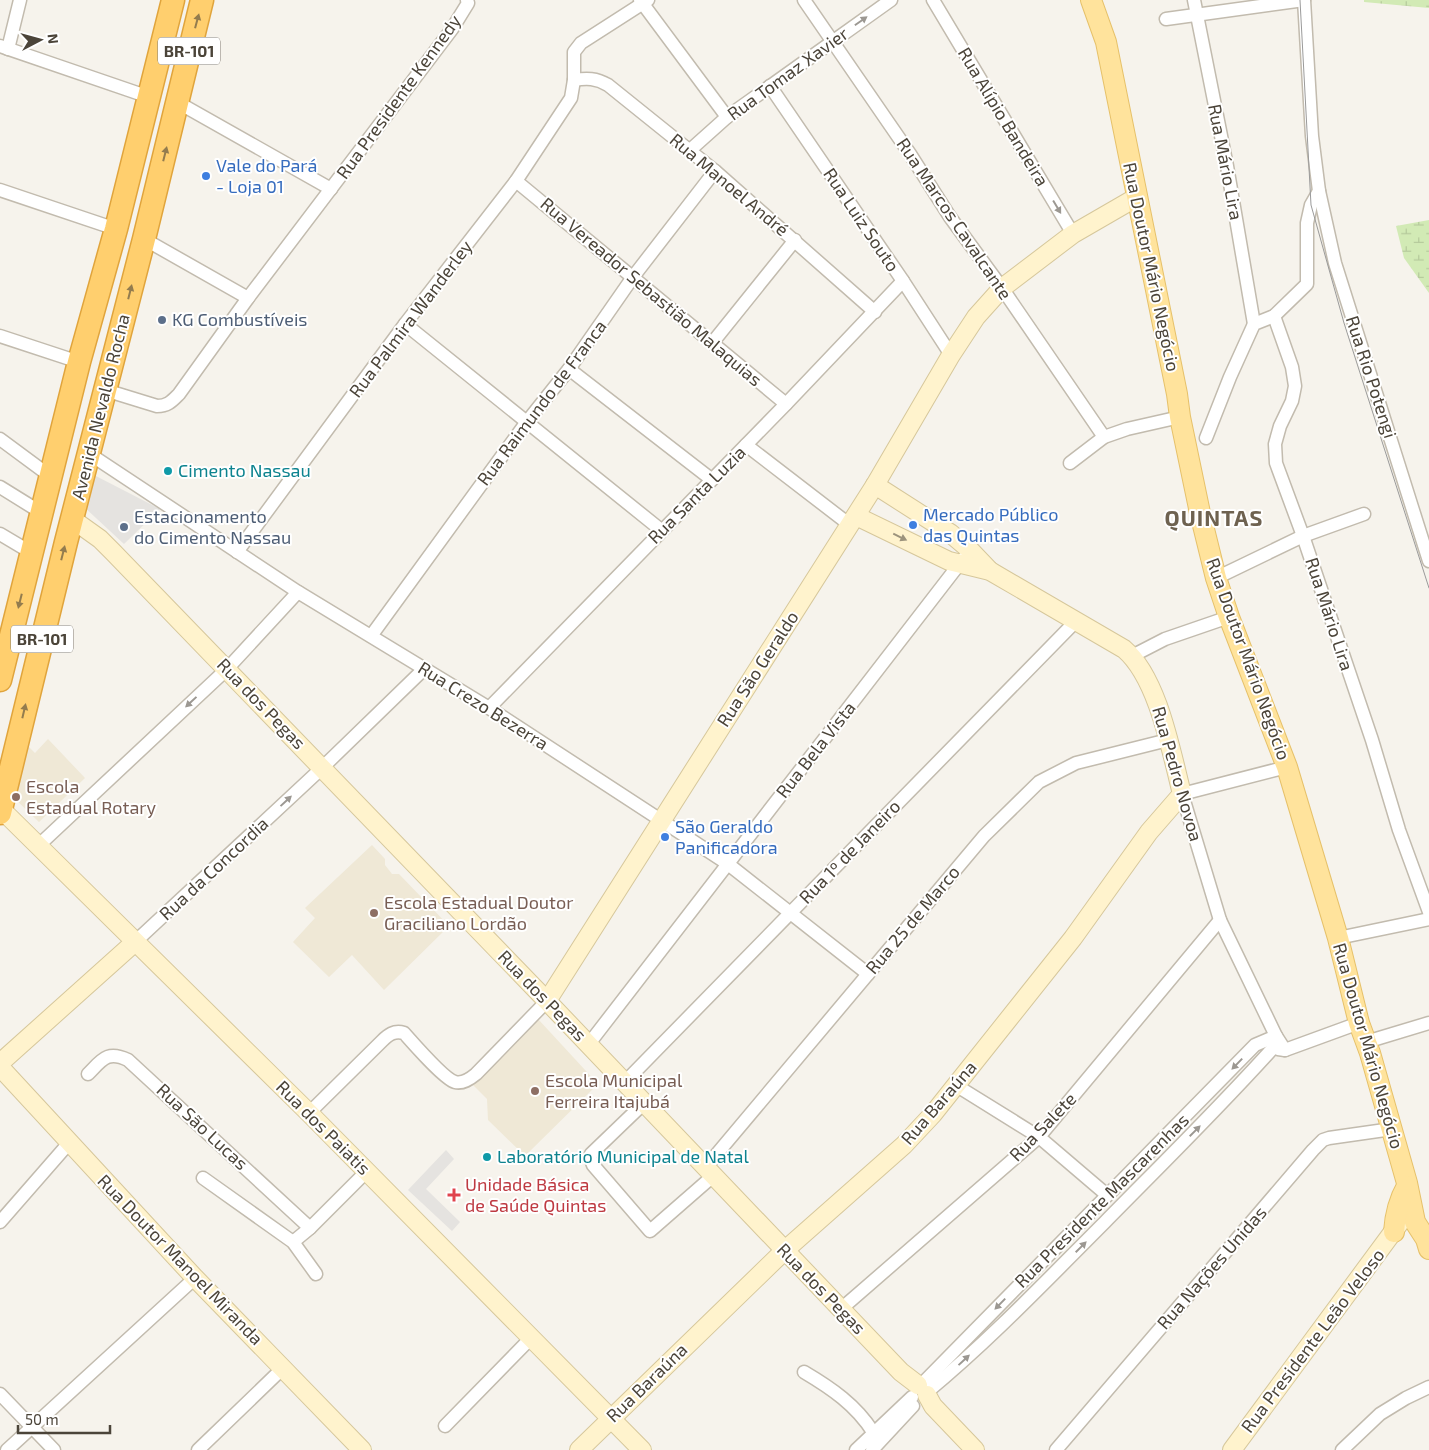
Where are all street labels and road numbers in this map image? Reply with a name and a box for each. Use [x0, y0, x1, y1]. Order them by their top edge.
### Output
street label: Rua Presidente Kennedy [331, 10, 465, 183]
street label: Rua Tomaz Xavier [723, 22, 852, 124]
road number: BR-101 [158, 37, 220, 64]
street label: Rua Alípio Bandeira [954, 43, 1054, 190]
street label: Rua Mário Lira [1204, 102, 1248, 222]
street label: Rua Manoel André [666, 128, 794, 240]
street label: Rua Marcos Cavalcante [892, 133, 1017, 304]
street label: Rua Doutor Mário Negócio [1119, 160, 1185, 373]
street label: Rua Luiz Souto [819, 163, 905, 275]
street label: Rua Vereador Sebastião Malaquias [537, 192, 767, 390]
street label: Rua Palmira Wanderley [344, 235, 477, 401]
street label: Avenida Nevaldo Rocha [66, 311, 134, 502]
street label: Rua Rio Potengi [1342, 313, 1402, 441]
street label: Rua Raimundo de Franca [472, 315, 611, 489]
street label: Rua Santa Luzia [643, 441, 750, 548]
street label: Rua Mário Lira [1301, 554, 1359, 673]
street label: Rua Doutor Mário Negócio [1202, 555, 1296, 763]
street label: Rua São Geraldo [712, 607, 803, 730]
road number: BR-101 [11, 626, 73, 652]
street label: Rua dos Pegas [213, 653, 311, 753]
street label: Rua Crezo Bezerra [414, 656, 553, 754]
street label: Rua Bela Vista [771, 697, 860, 802]
street label: Rua Pedro Novoa [1148, 704, 1208, 844]
street label: Rua 1º de Janeiro [794, 795, 904, 908]
street label: Rua da Concordia [154, 812, 272, 924]
street label: Rua 25 de Marco [861, 861, 964, 978]
street label: Rua Doutor Mário Negócio [1329, 940, 1409, 1151]
street label: Rua dos Pegas [494, 945, 592, 1045]
street label: Rua Baraúna [896, 1056, 981, 1149]
street label: Rua dos Paiatis [272, 1076, 375, 1179]
street label: Rua São Lucas [152, 1078, 253, 1174]
street label: Rua Salete [1004, 1087, 1080, 1165]
street label: Rua Presidente Mascarenhas [1010, 1109, 1193, 1292]
street label: Rua Doutor Manoel Miranda [93, 1169, 268, 1349]
street label: Rua Nações Unidas [1152, 1201, 1271, 1334]
street label: Rua dos Pegas [773, 1238, 871, 1338]
street label: Rua Presidente Leão Veloso [1236, 1244, 1389, 1437]
street label: Rua Baraúna [601, 1338, 691, 1426]

